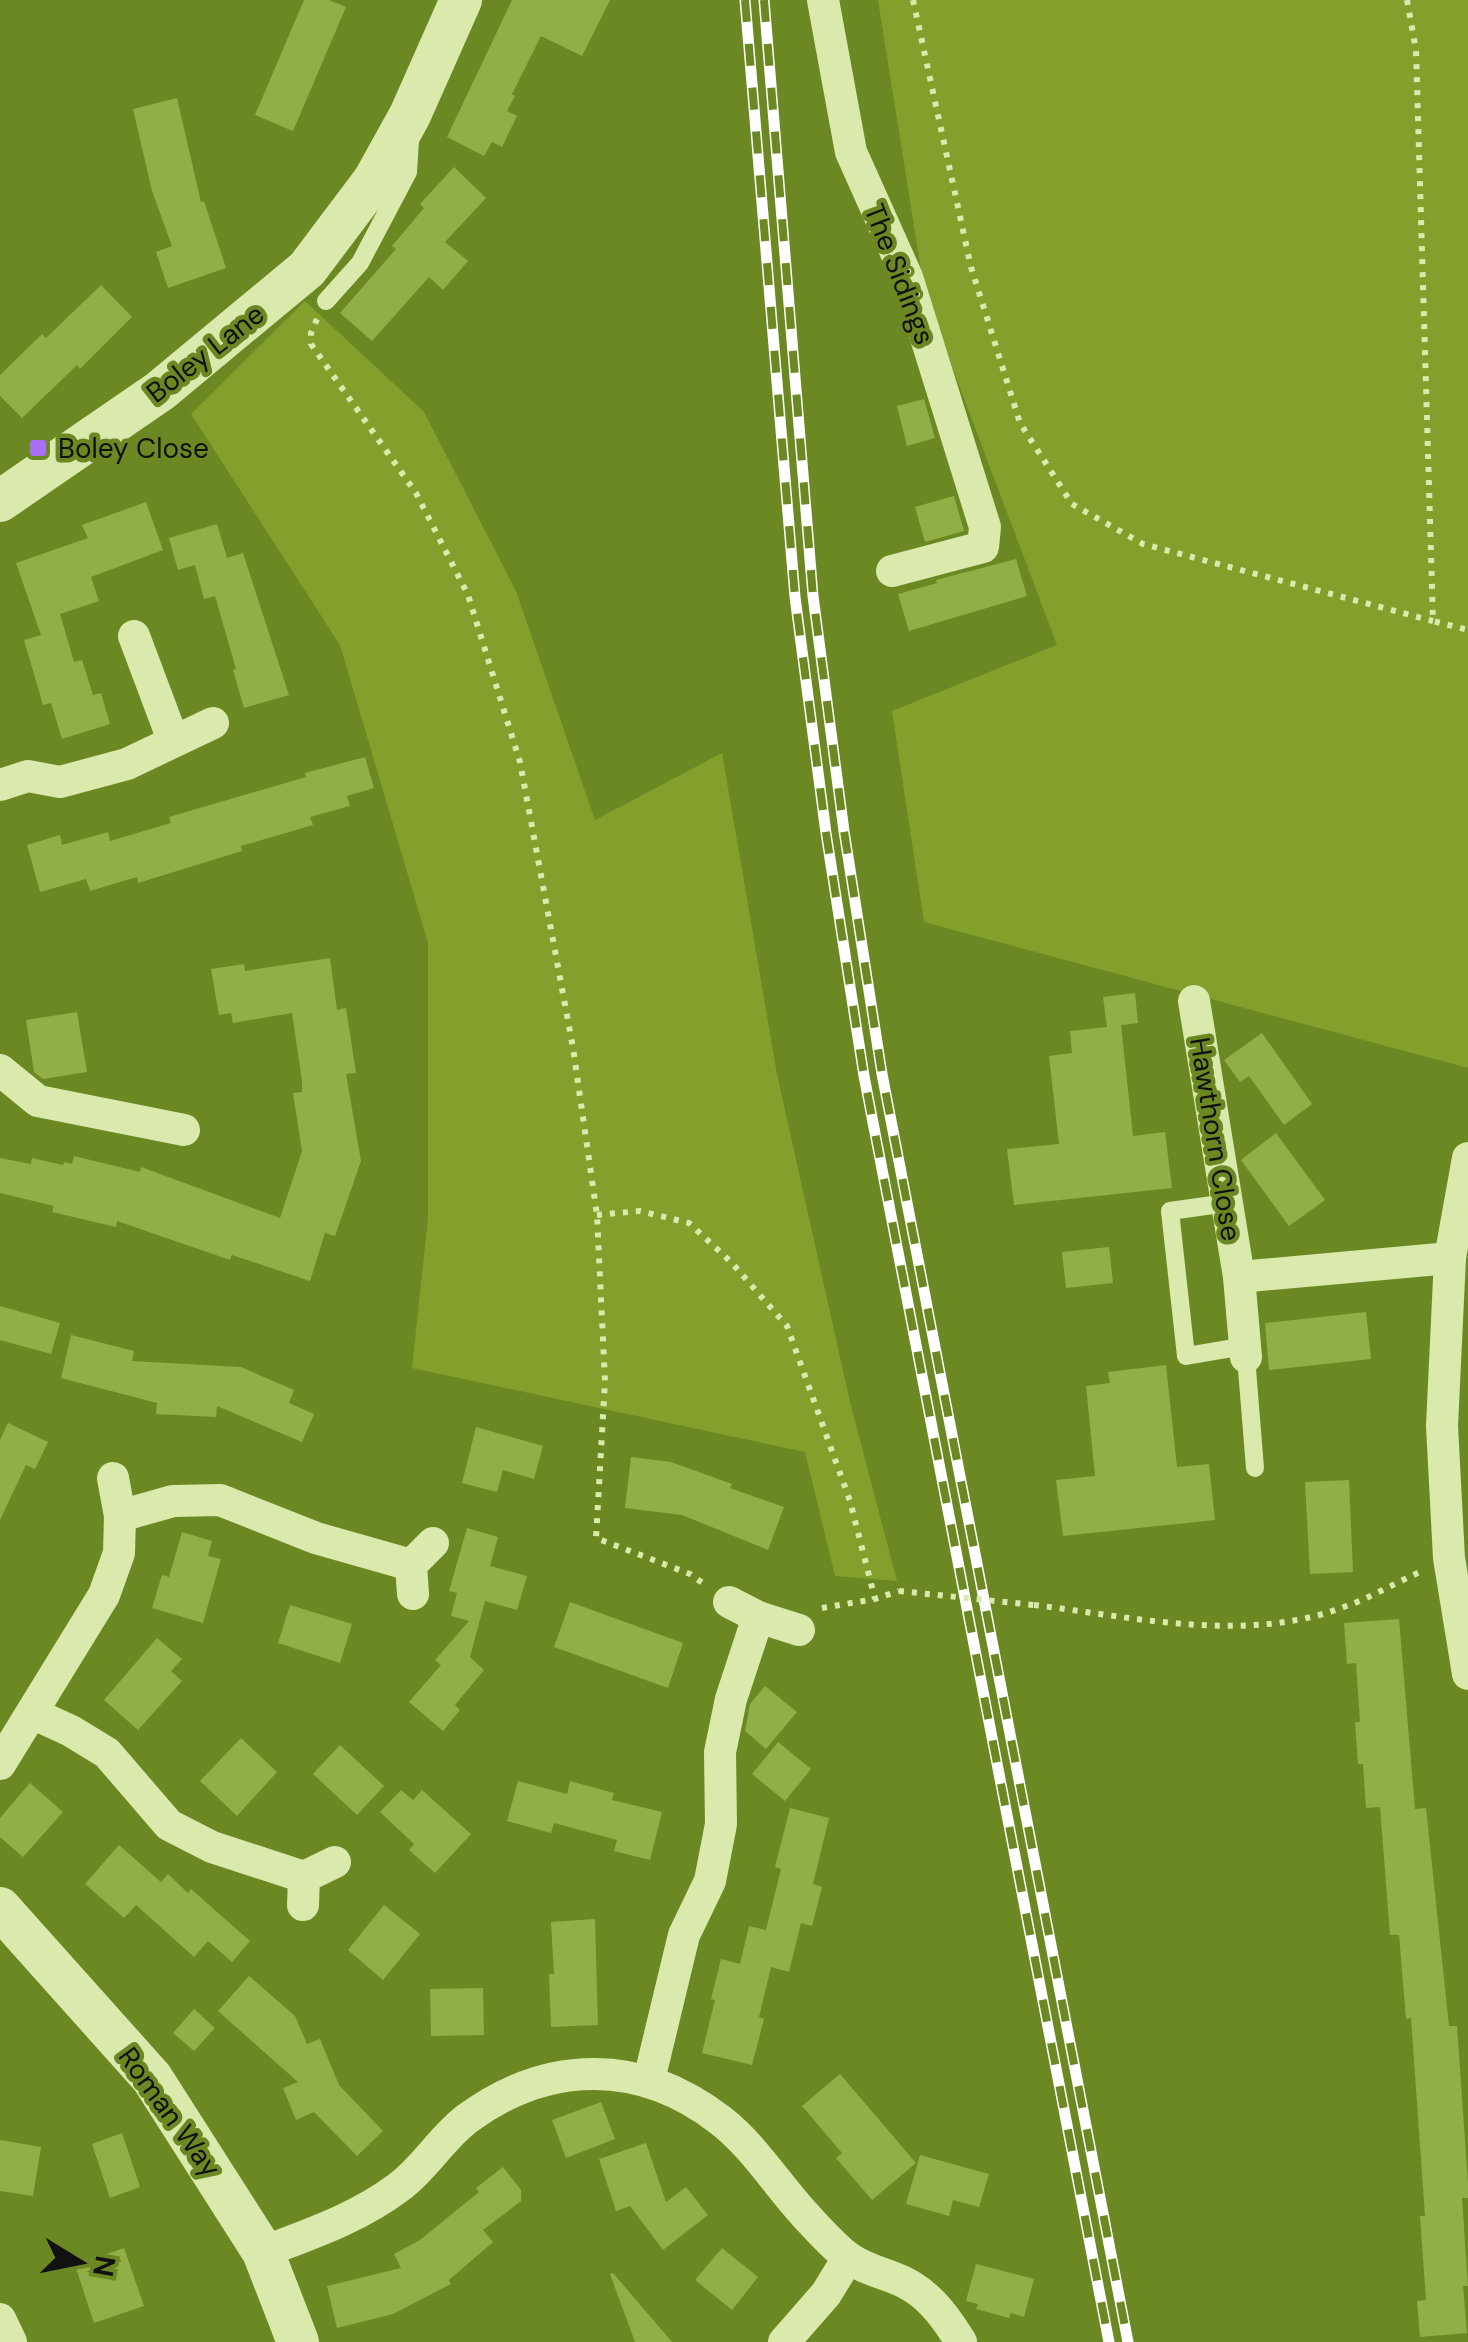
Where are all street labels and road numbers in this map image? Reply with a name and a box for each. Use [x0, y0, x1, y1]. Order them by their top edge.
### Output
street label: The Sidings [856, 198, 943, 350]
street label: Boley Lane [139, 296, 272, 411]
street label: Hawthorn Close [1181, 1035, 1250, 1244]
street label: Roman Way [110, 2040, 229, 2185]

